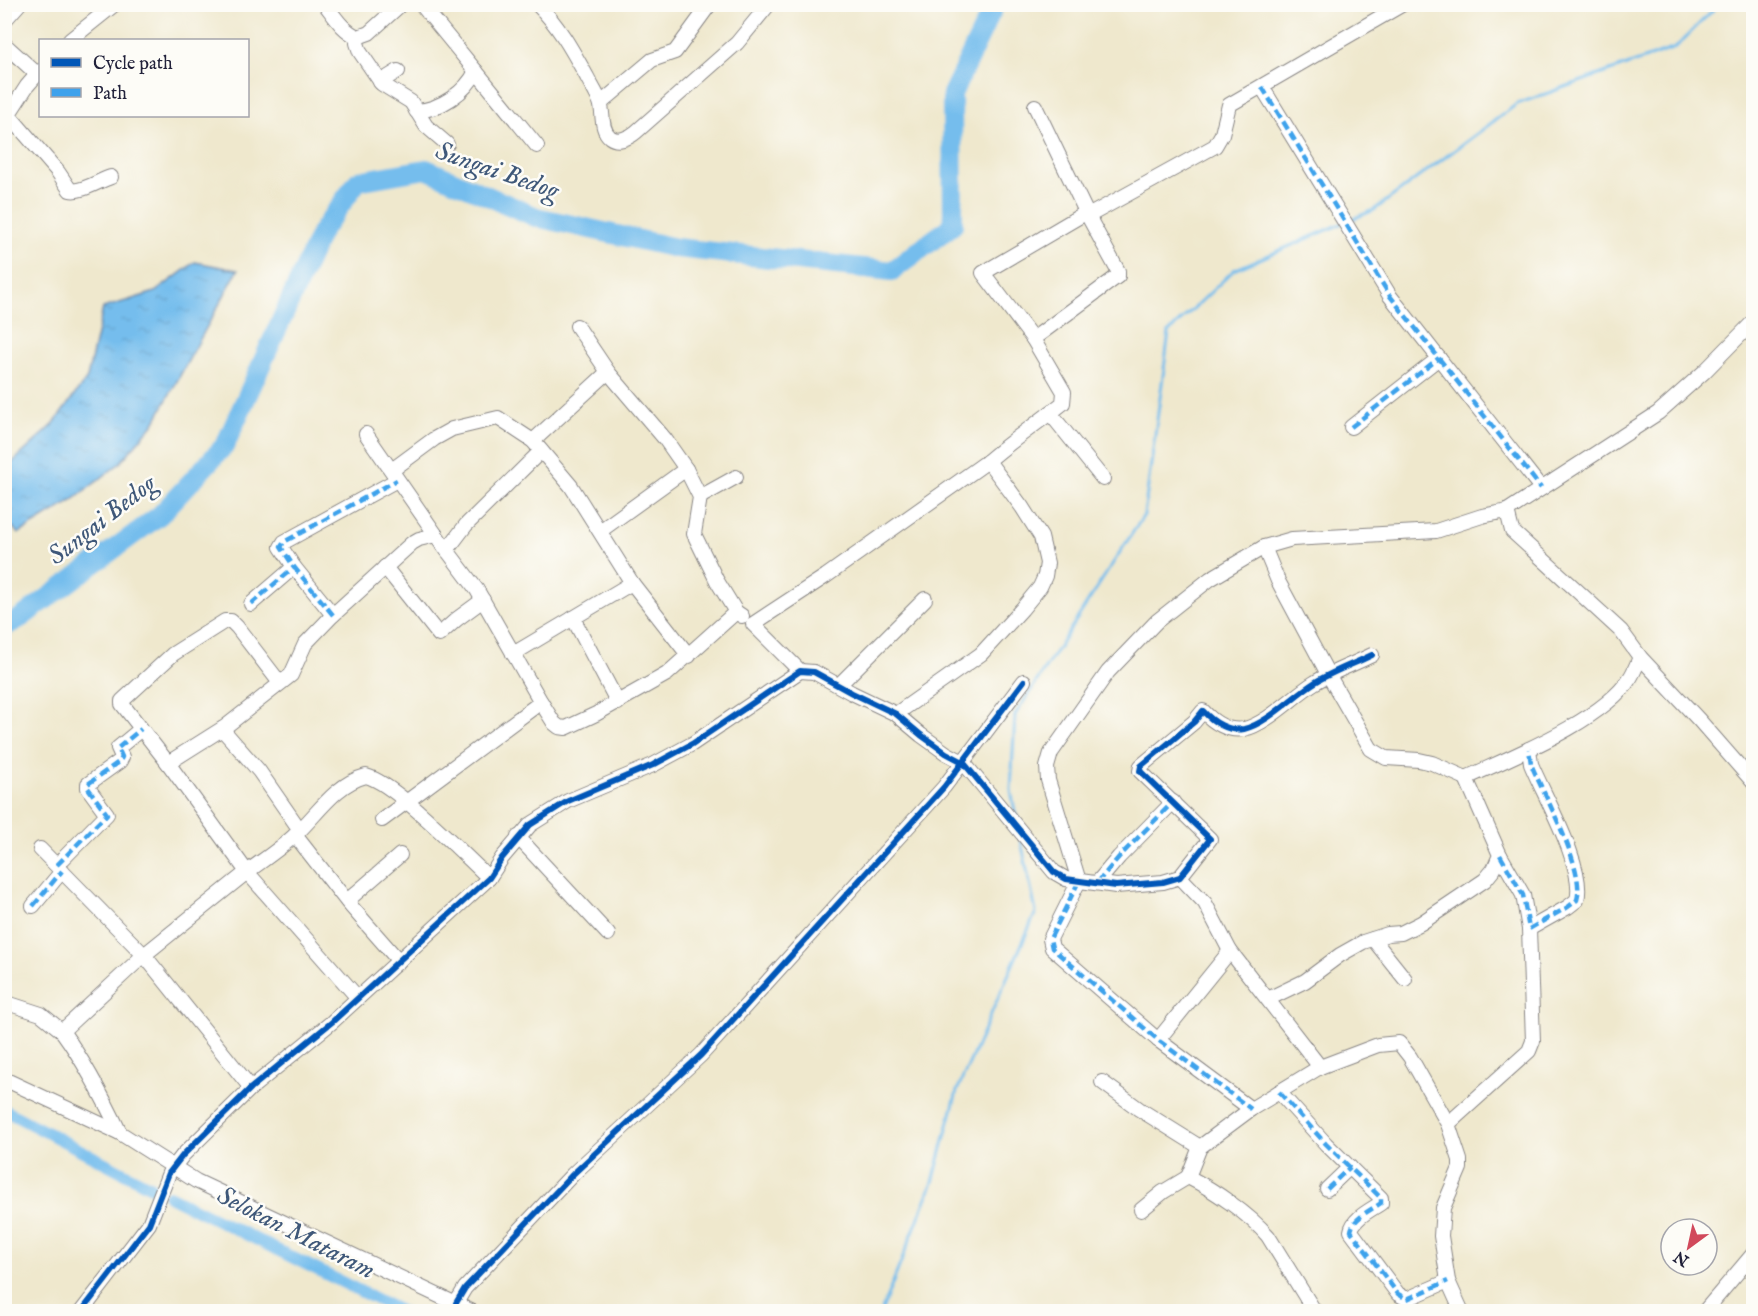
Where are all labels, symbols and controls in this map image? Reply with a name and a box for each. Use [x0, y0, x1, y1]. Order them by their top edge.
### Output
legend [39, 39, 249, 117]
text: Cycle path [93, 53, 173, 76]
text: Path [93, 83, 127, 106]
water label: Sungai Bedog [431, 135, 564, 209]
water label: Sungai Bedog [41, 467, 164, 573]
water label: Selokan Mataram [211, 1179, 381, 1287]
north arrow [1659, 1217, 1719, 1277]
text: N [1671, 1246, 1694, 1271]

